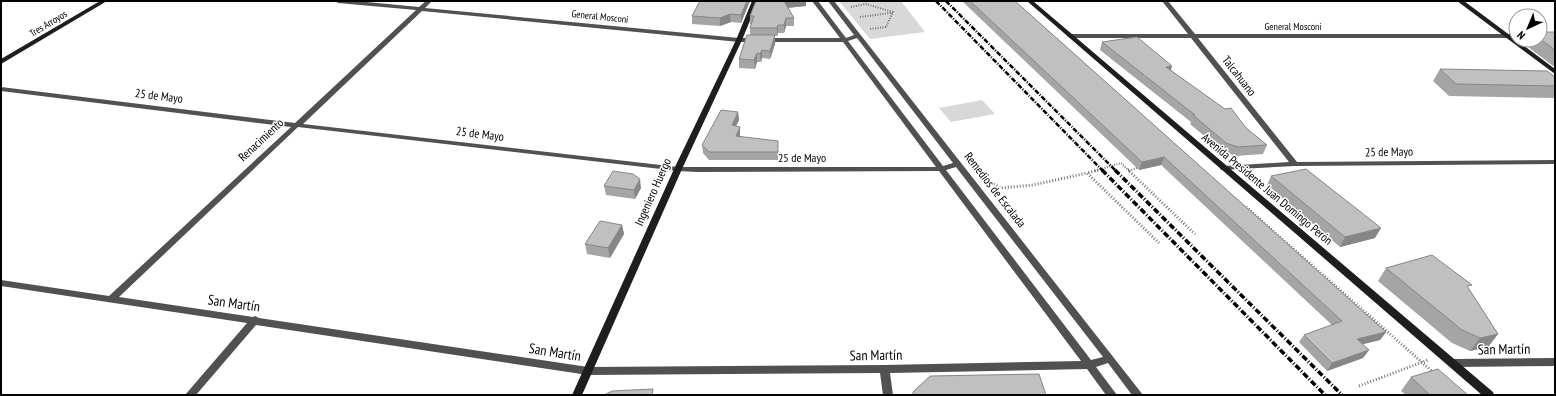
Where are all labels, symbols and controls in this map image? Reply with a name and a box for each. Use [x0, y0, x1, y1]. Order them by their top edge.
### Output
street label: Tres Arroyos [27, 7, 70, 40]
street label: General Mosconi [571, 7, 629, 26]
north arrow [1508, 8, 1548, 48]
street label: General Mosconi [1264, 20, 1322, 33]
text: N [1514, 28, 1528, 42]
street label: Talcahuano [1219, 53, 1260, 99]
street label: 25 de Mayo [134, 85, 184, 106]
street label: Renacimiento [235, 115, 286, 164]
street label: 25 de Mayo [455, 123, 505, 144]
street label: Avenida Presidente Juan Domingo Perón [1199, 130, 1336, 248]
street label: 25 de Mayo [1365, 144, 1413, 159]
street label: Remedios de Escalada [961, 149, 1029, 230]
street label: 25 de Mayo [778, 150, 826, 165]
street label: Ingeniero Huergo [631, 156, 674, 228]
street label: San Martín [207, 290, 261, 316]
street label: San Martín [528, 339, 582, 365]
street label: San Martín [1478, 340, 1530, 358]
street label: San Martín [850, 346, 902, 364]

